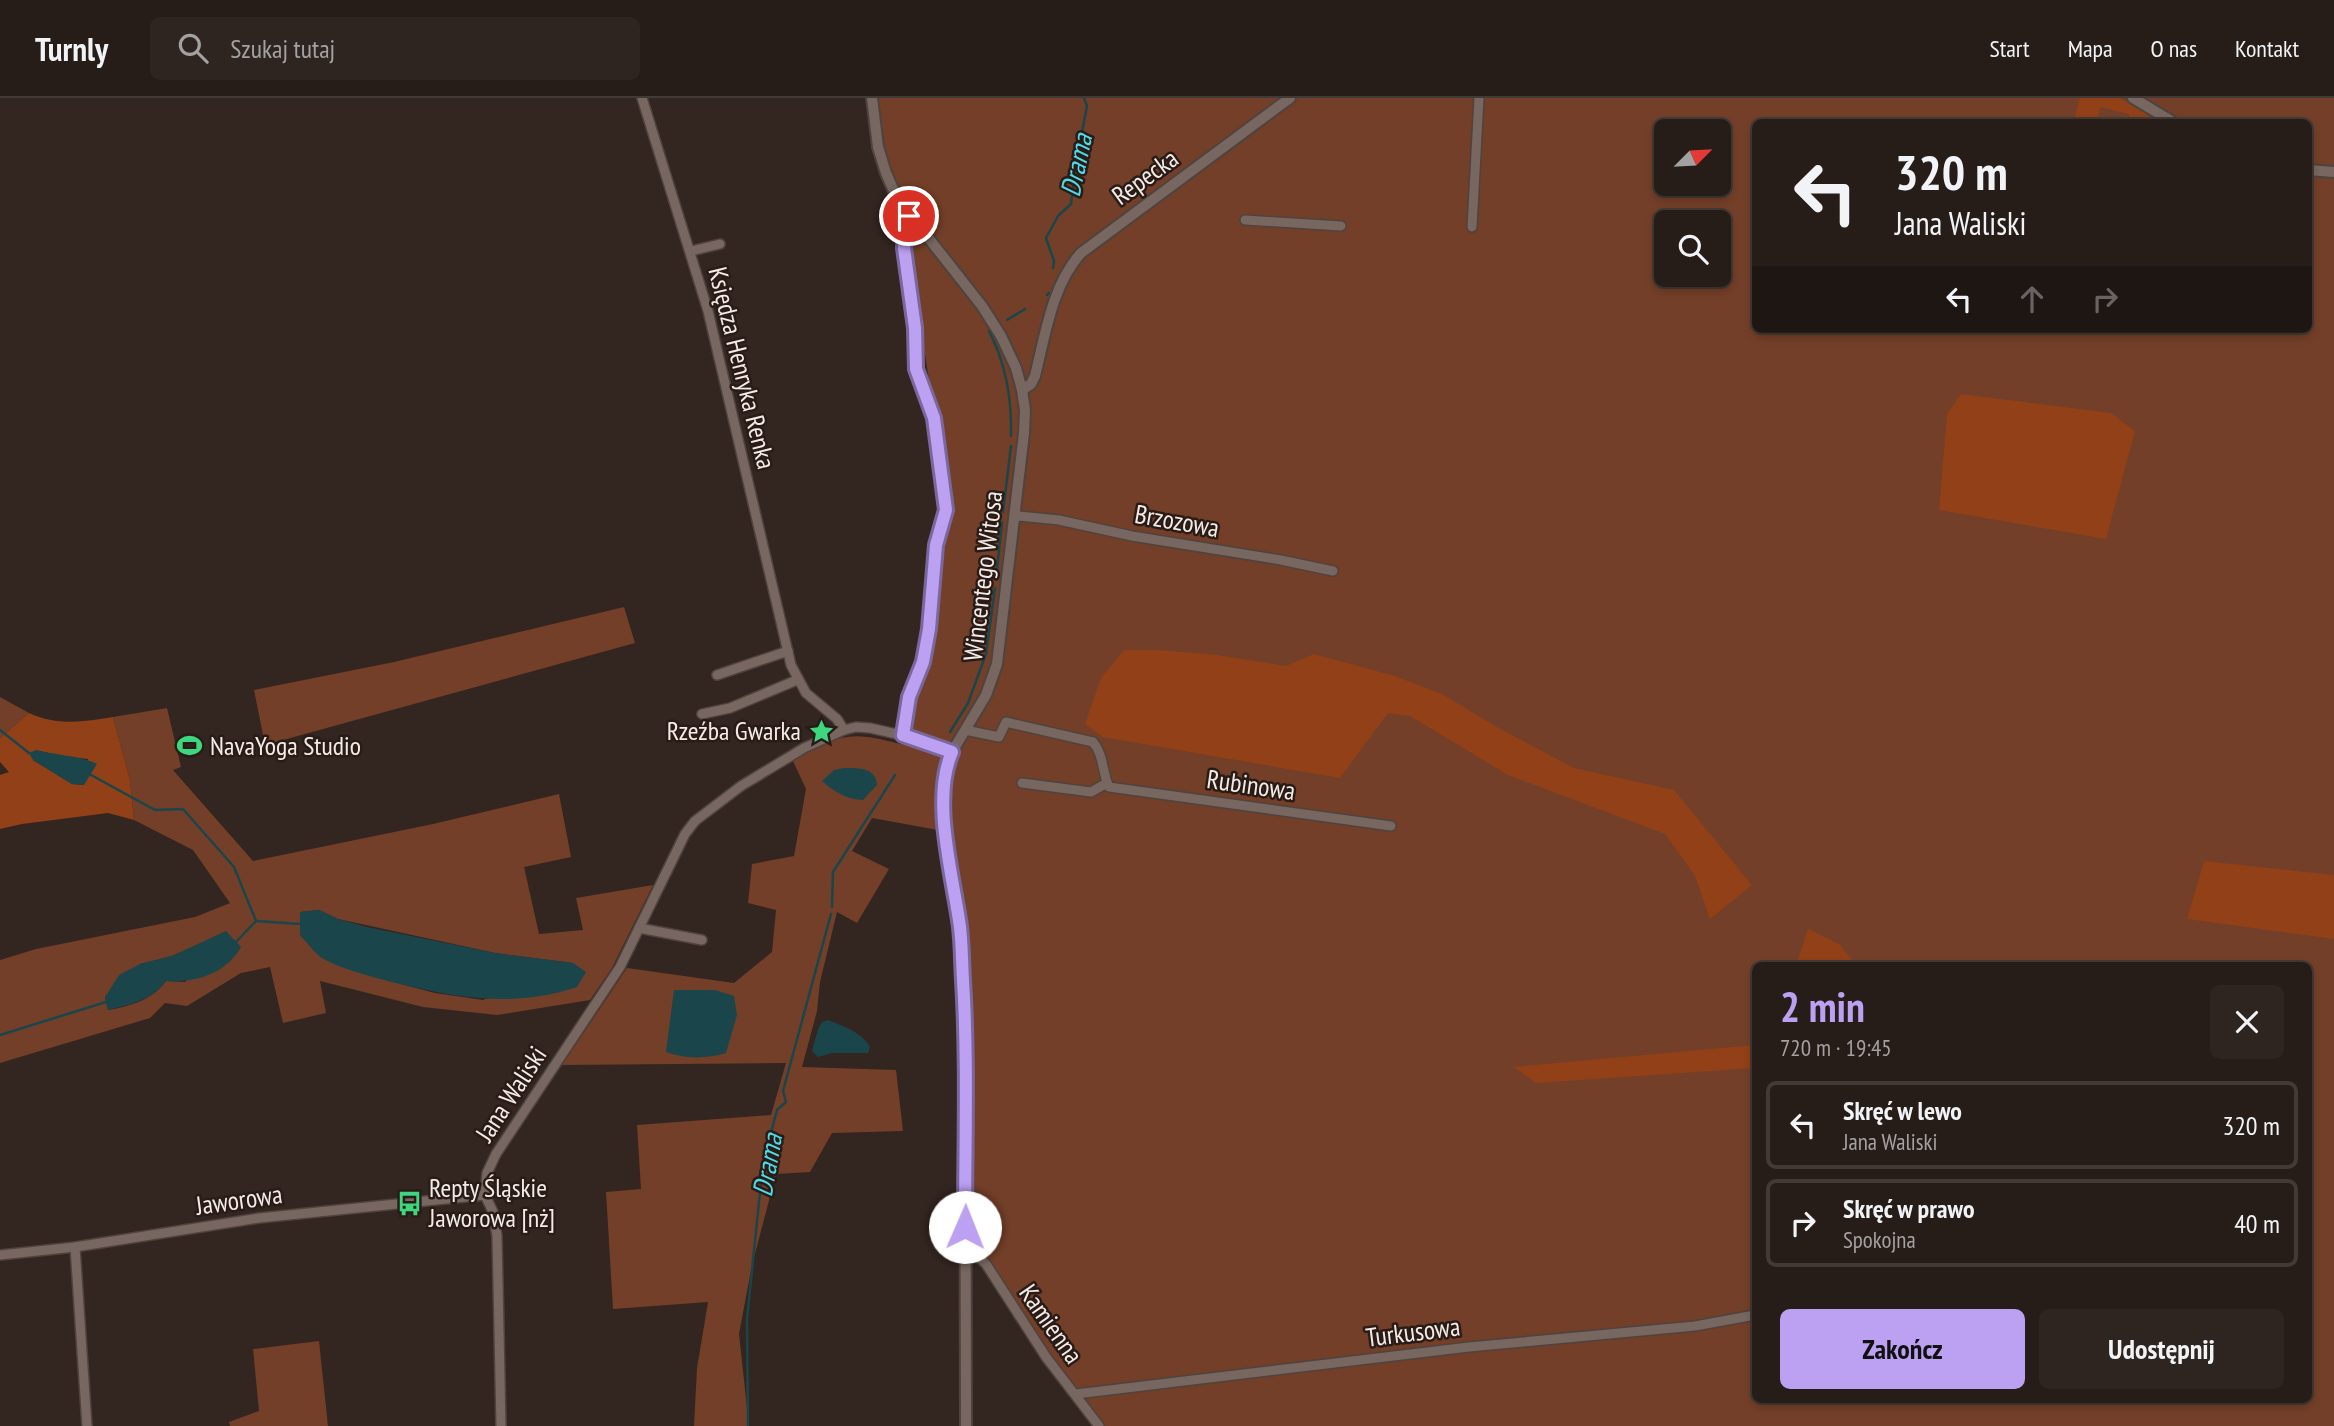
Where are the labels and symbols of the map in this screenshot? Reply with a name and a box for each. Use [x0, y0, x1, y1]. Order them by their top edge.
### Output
north arrow [1654, 119, 1731, 196]
water label: Drama [1051, 128, 1101, 200]
street label: Repecka [1105, 142, 1184, 212]
pin [879, 186, 939, 246]
street label: Księdza Henryka Renka [701, 263, 784, 472]
street label: Wincentego Witosa [956, 489, 1009, 663]
street label: Brzozowa [1132, 497, 1222, 544]
place label: Rzeźba Gwarka [667, 714, 801, 747]
place icon: Rzeźba Gwarka [807, 717, 835, 745]
place label: NavaYoga Studio [210, 729, 361, 762]
sports icon: NavaYoga Studio [176, 732, 204, 760]
street label: Rubinowa [1205, 762, 1297, 807]
street label: Jana Waliski [467, 1040, 554, 1148]
water label: Drama [743, 1129, 791, 1199]
place label: Repty Śląskie Jaworowa [nż] [428, 1171, 555, 1234]
street label: Jaworowa [193, 1177, 284, 1222]
bus stop icon: Repty Śląskie Jaworowa [nż] [395, 1189, 423, 1217]
position arrow [928, 1190, 1002, 1264]
street label: Kamienna [1012, 1278, 1091, 1370]
street label: Turkusowa [1364, 1309, 1462, 1354]

